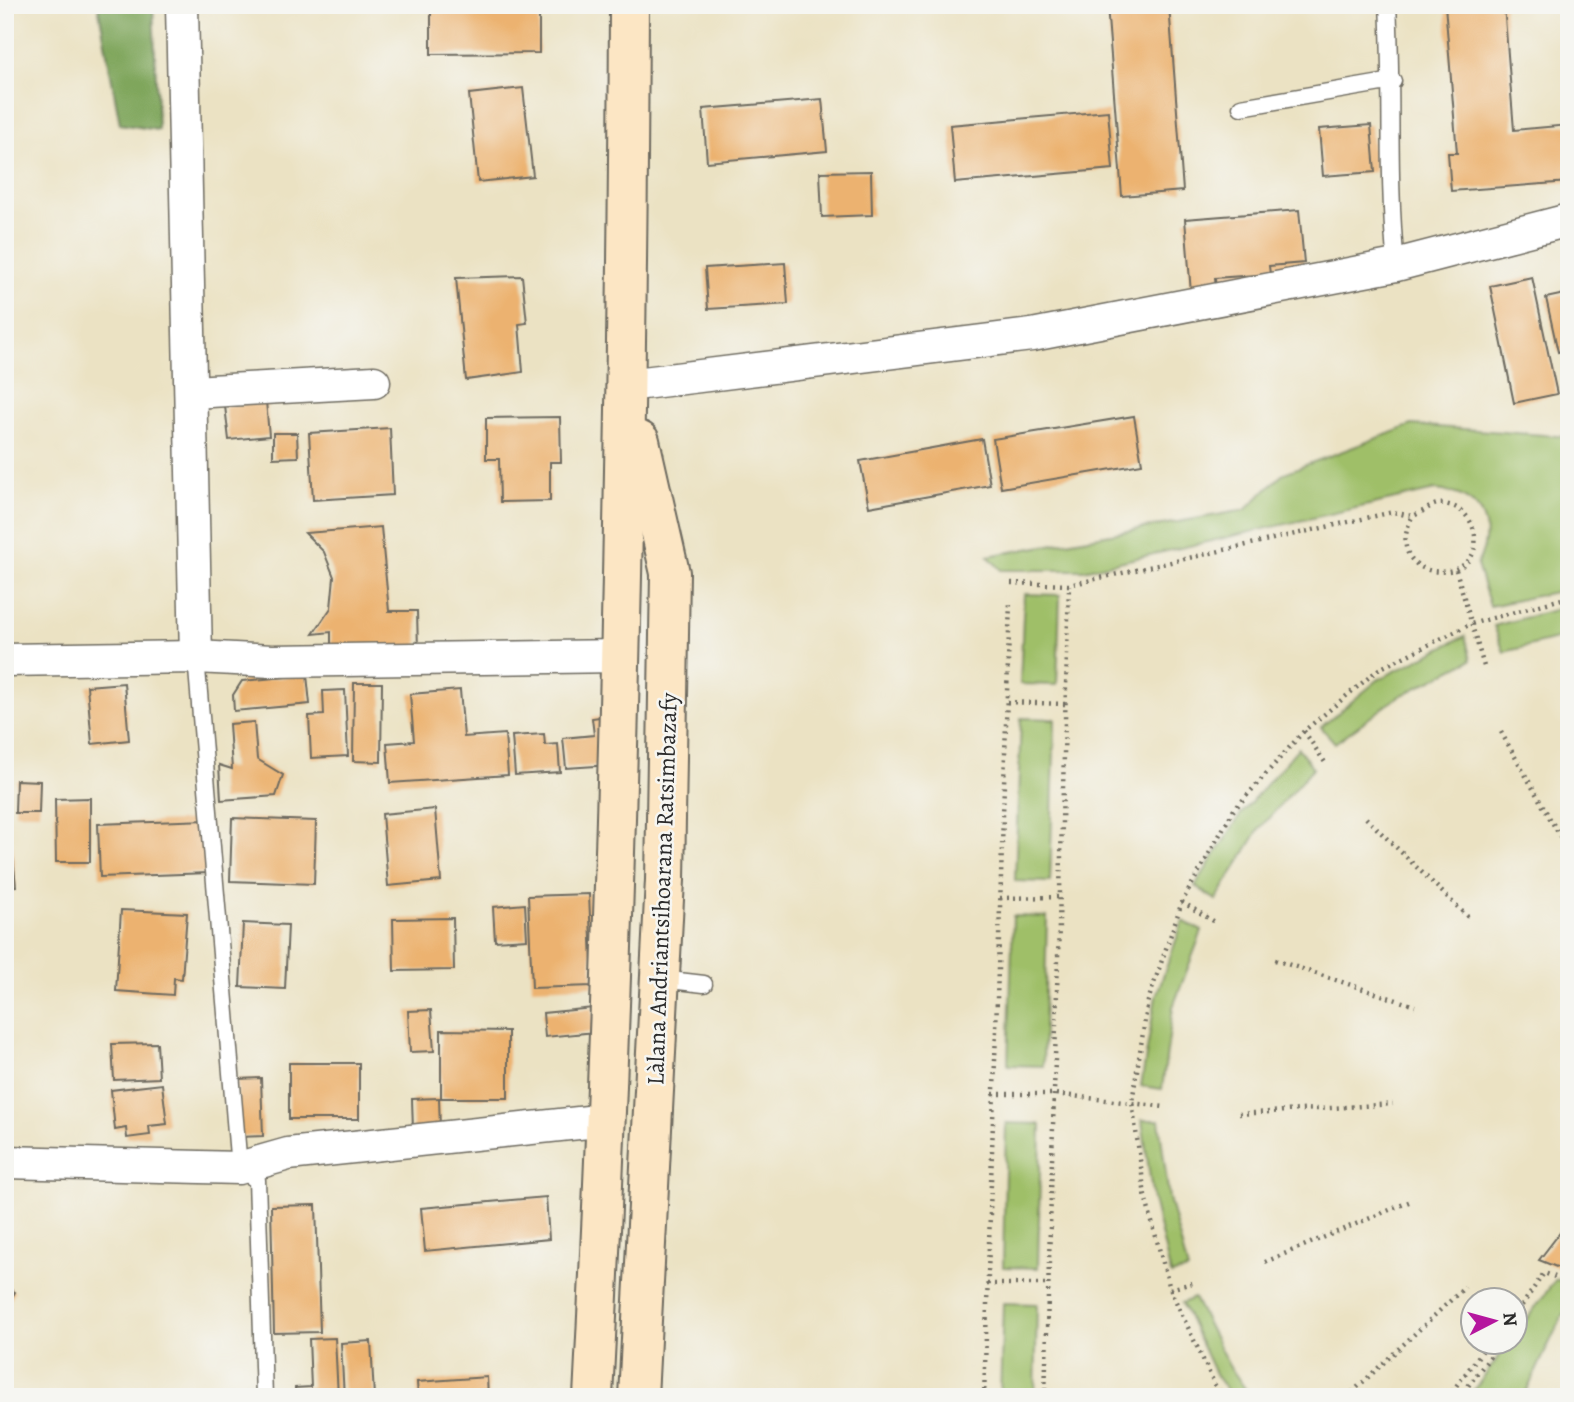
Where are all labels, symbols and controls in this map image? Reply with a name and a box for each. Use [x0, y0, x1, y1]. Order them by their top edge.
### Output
street label: Làlana Andriantsihoarana Ratsimbazafy [639, 692, 685, 1086]
north arrow [1458, 1286, 1528, 1356]
text: N [1496, 1311, 1524, 1328]

